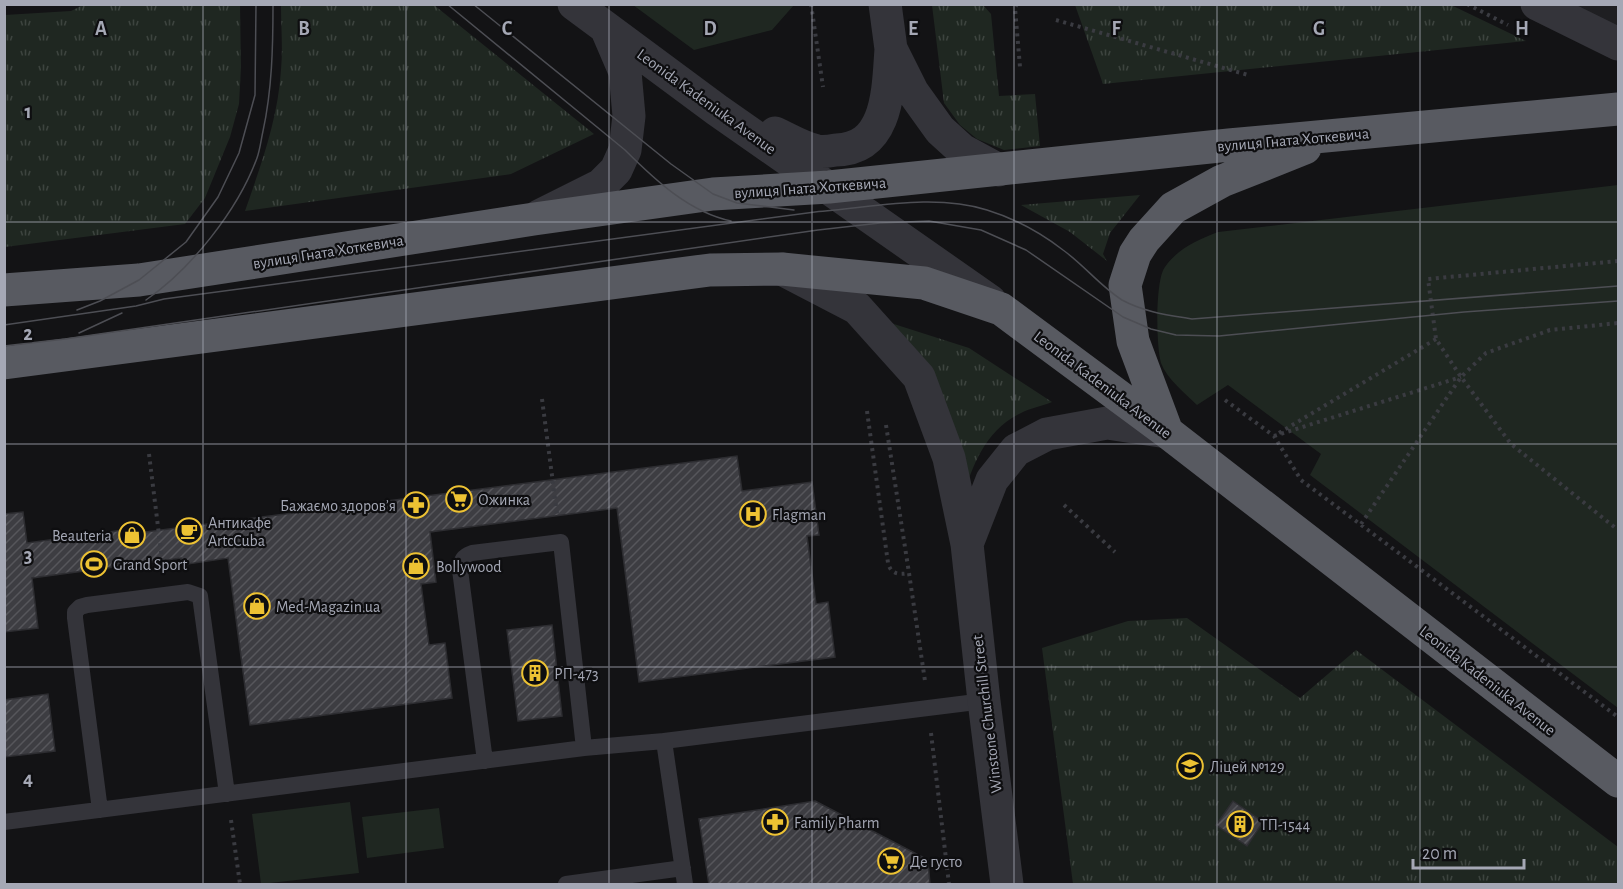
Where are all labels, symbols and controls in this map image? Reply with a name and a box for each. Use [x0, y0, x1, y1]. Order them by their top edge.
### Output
text: A [95, 19, 107, 39]
text: B [298, 19, 310, 39]
text: C [502, 19, 513, 39]
text: D [703, 19, 717, 39]
text: E [908, 19, 918, 39]
text: F [1111, 19, 1121, 39]
text: G [1313, 19, 1325, 39]
text: H [1515, 19, 1529, 39]
street label: Leonida Kadeniuka Avenue [634, 46, 779, 158]
text: 1 [24, 102, 32, 122]
street label: вулиця Гната Хоткевича [1216, 125, 1370, 156]
street label: вулиця Гната Хоткевича [733, 175, 887, 202]
street label: вулиця Гната Хоткевича [252, 232, 405, 273]
text: 2 [23, 324, 33, 344]
street label: Leonida Kadeniuka Avenue [1031, 328, 1174, 442]
supermarket icon: Ожинка [444, 484, 474, 514]
pharmacy icon: Бажаємо здоровʼя [401, 490, 431, 520]
place label: Ожинка [478, 492, 530, 508]
place label: Бажаємо здоровʼя [280, 498, 396, 514]
hospital icon: Flagman [738, 499, 768, 529]
place label: Flagman [772, 507, 826, 523]
place label: Антикафе ArtcCuba [208, 515, 271, 549]
cafe icon: Антикафе ArtcCuba [174, 516, 204, 546]
shop icon: Beauteria [117, 520, 147, 550]
place label: Beauteria [52, 528, 112, 544]
text: 3 [24, 546, 32, 566]
sports icon: Grand Sport [79, 549, 109, 579]
shop icon: Bollywood [401, 551, 431, 581]
place label: Grand Sport [113, 557, 187, 573]
place label: Bollywood [436, 559, 502, 576]
shop icon: Med-Magazin.ua [242, 591, 272, 621]
place label: Med-Magazin.ua [276, 599, 380, 615]
street label: Leonida Kadeniuka Avenue [1416, 623, 1558, 739]
street label: Winstone Churchill Street [969, 634, 1005, 794]
building icon: РП-473 [520, 658, 550, 688]
place label: РП-473 [554, 666, 599, 682]
school or university icon: Ліцей №129 [1175, 751, 1205, 781]
place label: Ліцей №129 [1210, 759, 1284, 775]
text: 4 [23, 769, 33, 789]
pharmacy icon: Family Pharm [760, 807, 790, 837]
building icon: ТП-1544 [1225, 809, 1255, 839]
place label: Family Pharm [794, 815, 880, 832]
place label: ТП-1544 [1260, 817, 1310, 833]
scale bar [1413, 832, 1524, 870]
text: 20 m [1422, 845, 1457, 863]
supermarket icon: Де густо [876, 846, 906, 876]
place label: Де густо [910, 854, 963, 871]

